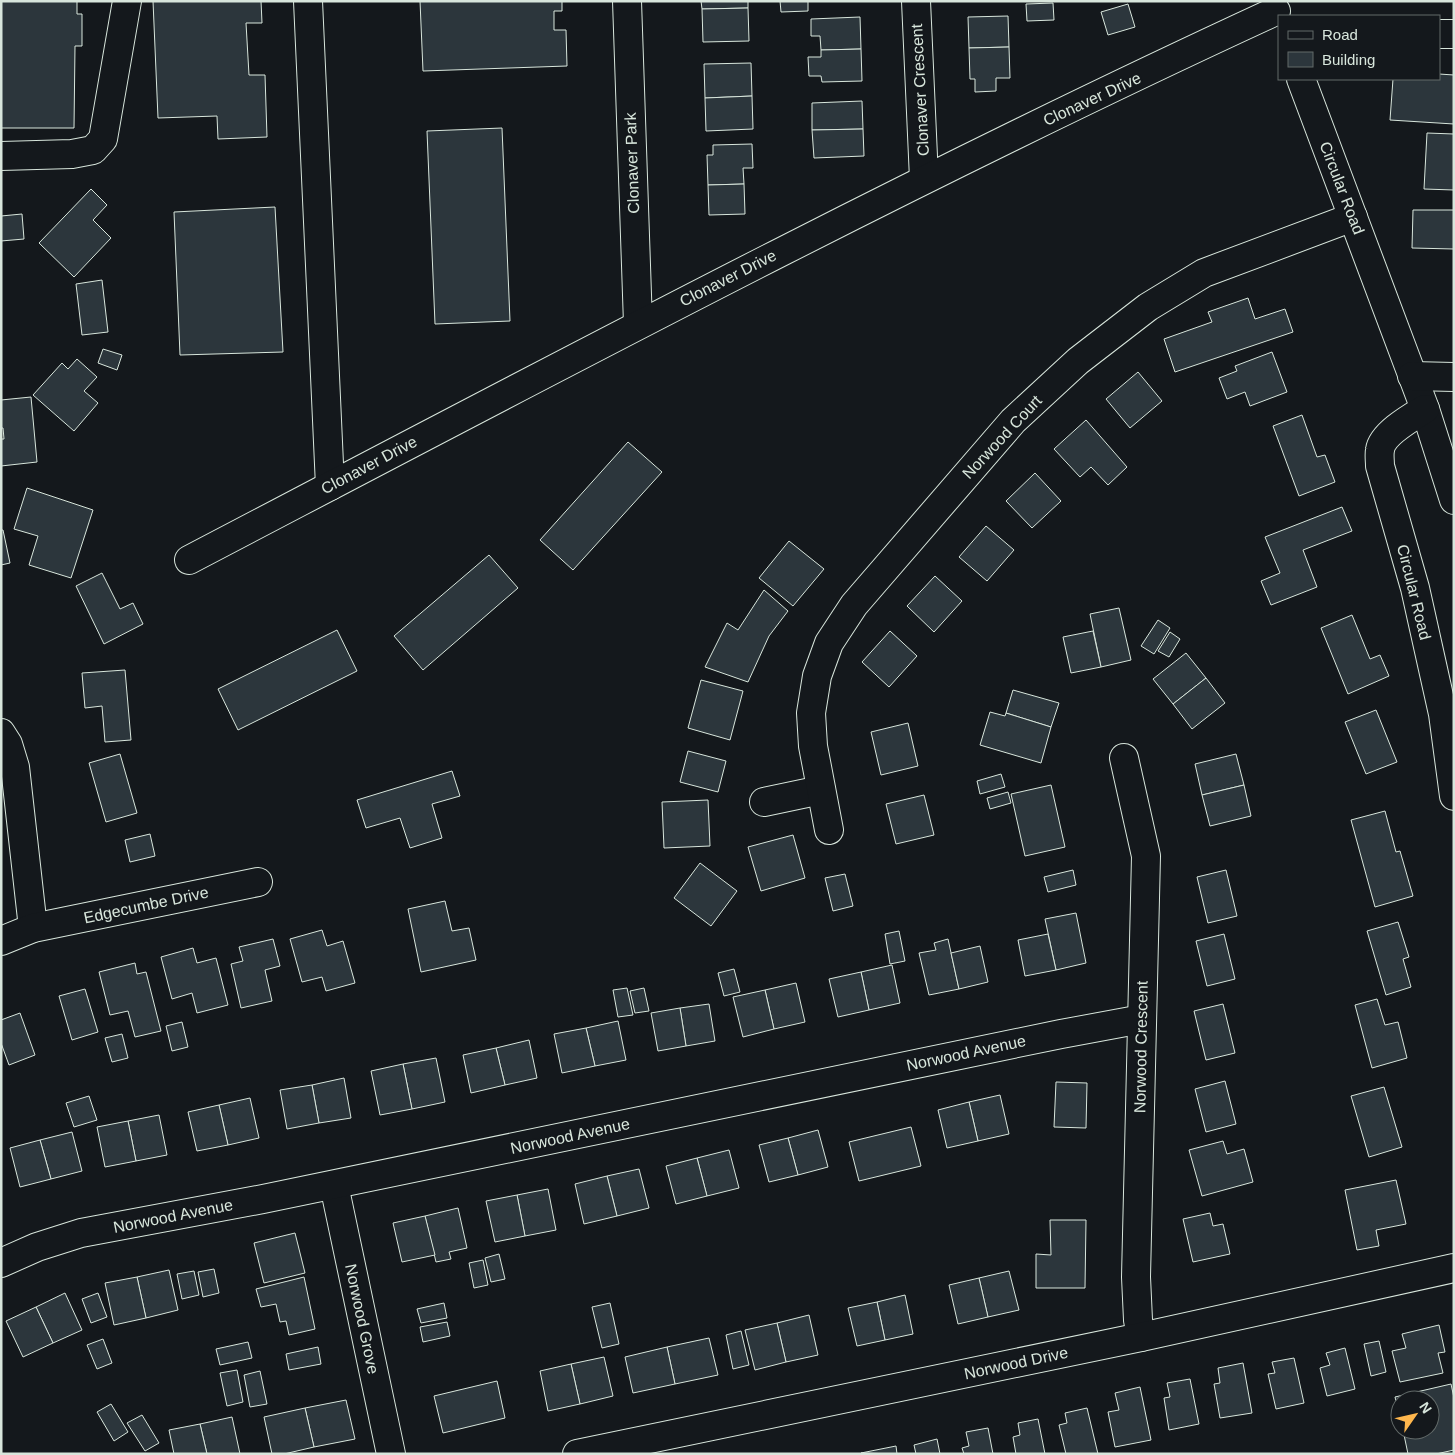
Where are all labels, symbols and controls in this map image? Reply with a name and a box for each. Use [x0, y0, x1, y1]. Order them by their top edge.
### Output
legend [1278, 15, 1440, 80]
street label: Clonaver Crescent [908, 23, 932, 157]
text: Road [1322, 26, 1358, 43]
text: Building [1322, 51, 1375, 68]
street label: Clonaver Drive [1040, 69, 1144, 129]
street label: Clonaver Park [622, 111, 642, 214]
street label: Circular Road [1317, 139, 1367, 237]
street label: Clonaver Drive [677, 246, 779, 310]
street label: Norwood Court [959, 391, 1045, 482]
street label: Clonaver Drive [318, 433, 420, 497]
street label: Circular Road [1394, 542, 1434, 642]
street label: Edgecumbe Drive [82, 883, 210, 927]
street label: Norwood Crescent [1131, 980, 1151, 1113]
street label: Norwood Avenue [905, 1032, 1027, 1074]
street label: Norwood Avenue [509, 1115, 631, 1157]
street label: Norwood Avenue [112, 1196, 234, 1236]
street label: Norwood Grove [342, 1262, 382, 1376]
street label: Norwood Drive [962, 1344, 1070, 1382]
north arrow [1390, 1390, 1440, 1440]
text: N [1416, 1399, 1435, 1416]

